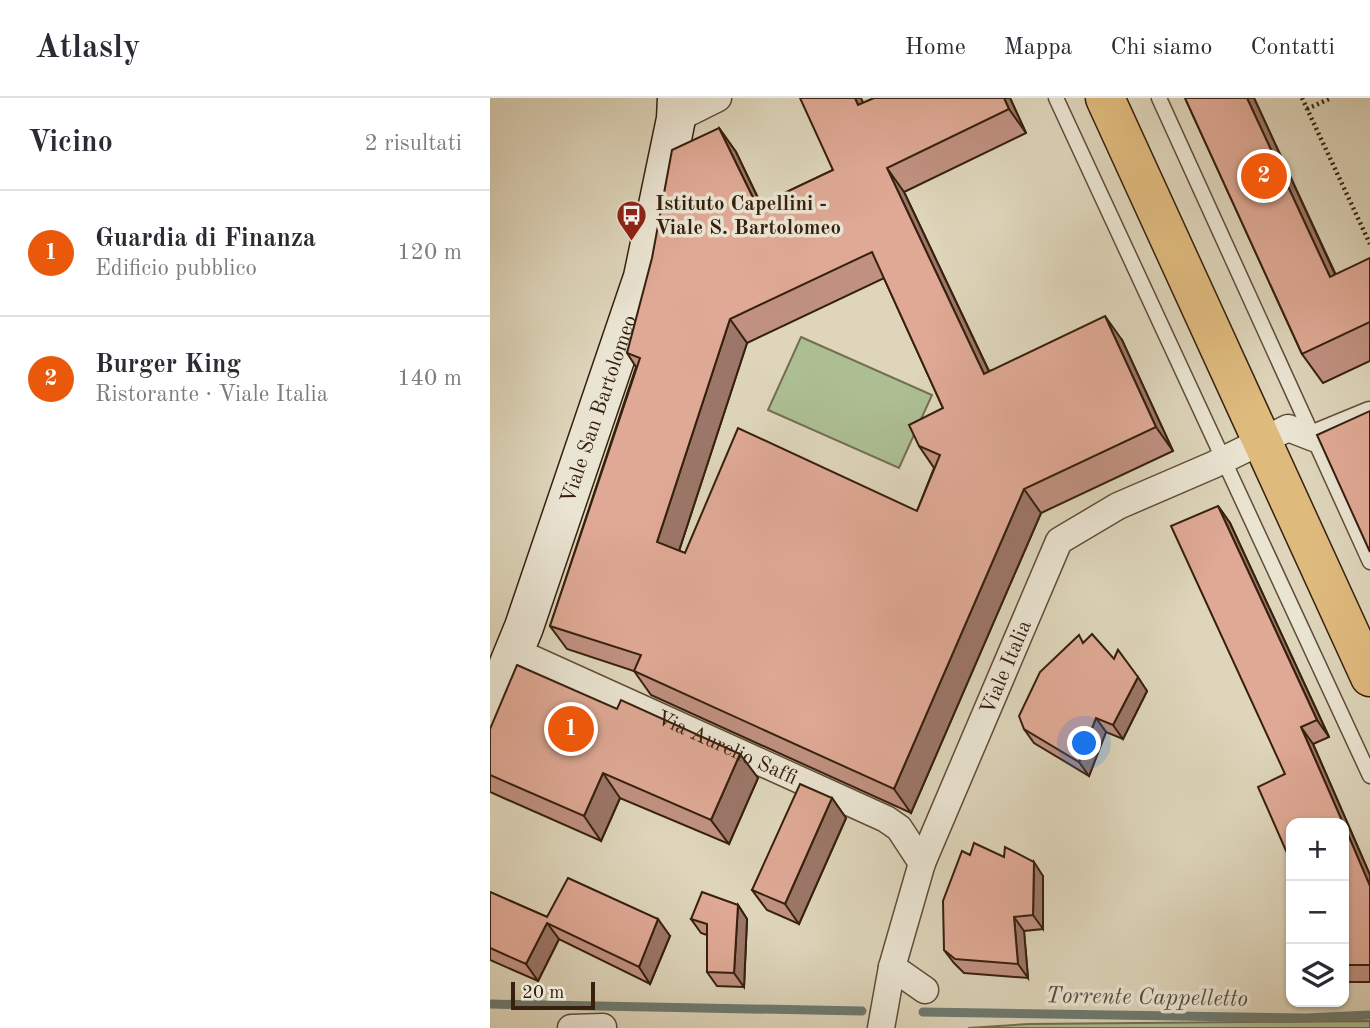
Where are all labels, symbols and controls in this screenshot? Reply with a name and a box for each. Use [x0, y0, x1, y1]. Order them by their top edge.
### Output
text: Atlasly [35, 32, 140, 65]
text: Home [905, 36, 966, 60]
text: Mappa [1004, 36, 1072, 60]
text: Chi siamo [1110, 36, 1213, 60]
text: Contatti [1251, 36, 1335, 60]
text: Vicino [28, 128, 113, 158]
text: 2 risultati [364, 132, 462, 155]
pin: 2 [1241, 150, 1287, 202]
place label: Istituto Capellini - Viale S. Bartolomeo [655, 194, 841, 239]
bus stop icon: Istituto Capellini - Viale S. Bartolomeo [615, 198, 649, 242]
text: Guardia di Finanza [95, 226, 316, 252]
text: 1 [44, 241, 58, 264]
text: 120 m [397, 241, 462, 264]
text: Edificio pubblico [95, 257, 257, 280]
street label: Viale San Bartolomeo [558, 313, 641, 506]
text: Burger King [95, 352, 241, 378]
text: 2 [44, 367, 58, 390]
text: 140 m [397, 367, 462, 390]
text: Ristorante · Viale Italia [95, 383, 328, 406]
street label: Viale Italia [977, 618, 1036, 718]
pin: 1 [548, 703, 594, 755]
street label: Via Aurelio Saffi [653, 708, 800, 789]
your location [1067, 726, 1101, 760]
map controls [1286, 818, 1349, 1007]
button: + [1286, 818, 1349, 881]
button: − [1286, 881, 1349, 944]
button: layers [1286, 944, 1349, 1007]
scale bar [511, 979, 595, 1011]
text: 20 m [522, 984, 564, 1003]
water label: Torrente Cappelletto [1046, 984, 1248, 1012]

